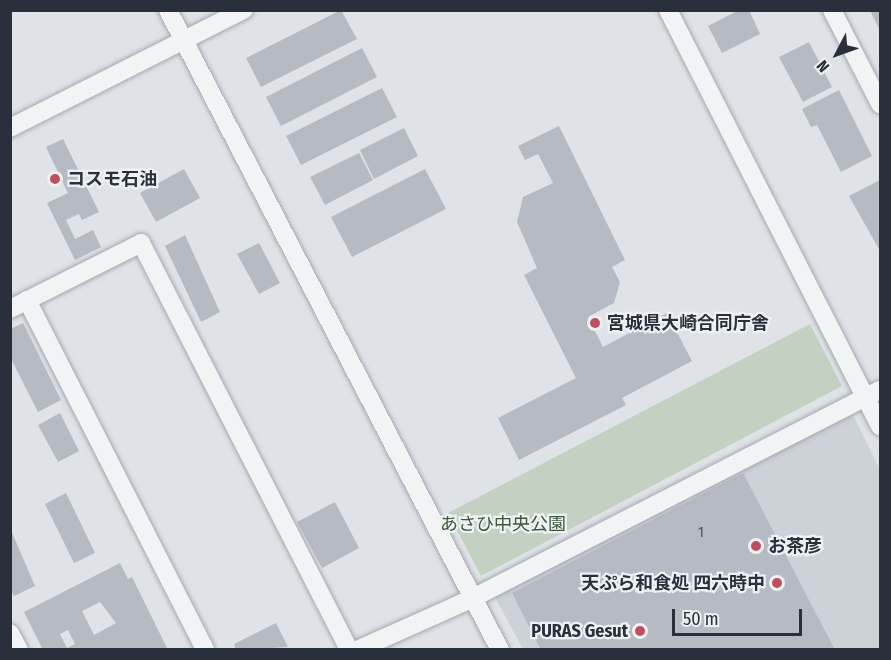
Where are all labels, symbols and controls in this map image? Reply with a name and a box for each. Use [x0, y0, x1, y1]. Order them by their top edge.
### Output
north arrow [807, 24, 867, 84]
text: N [813, 56, 833, 76]
place label: コスモ石油 [67, 168, 157, 190]
marker: コスモ石油 [48, 172, 62, 186]
place label: 宮城県大崎合同庁舎 [607, 312, 769, 334]
marker: 宮城県大崎合同庁舎 [588, 316, 602, 330]
park label: あさひ中央公園 [440, 513, 566, 535]
house number: 1 [698, 524, 704, 542]
place label: お茶彦 [768, 535, 822, 557]
marker: お茶彦 [749, 539, 763, 553]
place label: 天ぷら和食処 四六時中 [581, 572, 765, 594]
marker: 天ぷら和食処 四六時中 [770, 576, 784, 590]
scale bar [675, 597, 806, 635]
text: 50 m [683, 608, 719, 630]
place label: PURAS Gesut [531, 620, 628, 642]
marker: PURAS Gesut [633, 624, 647, 638]

